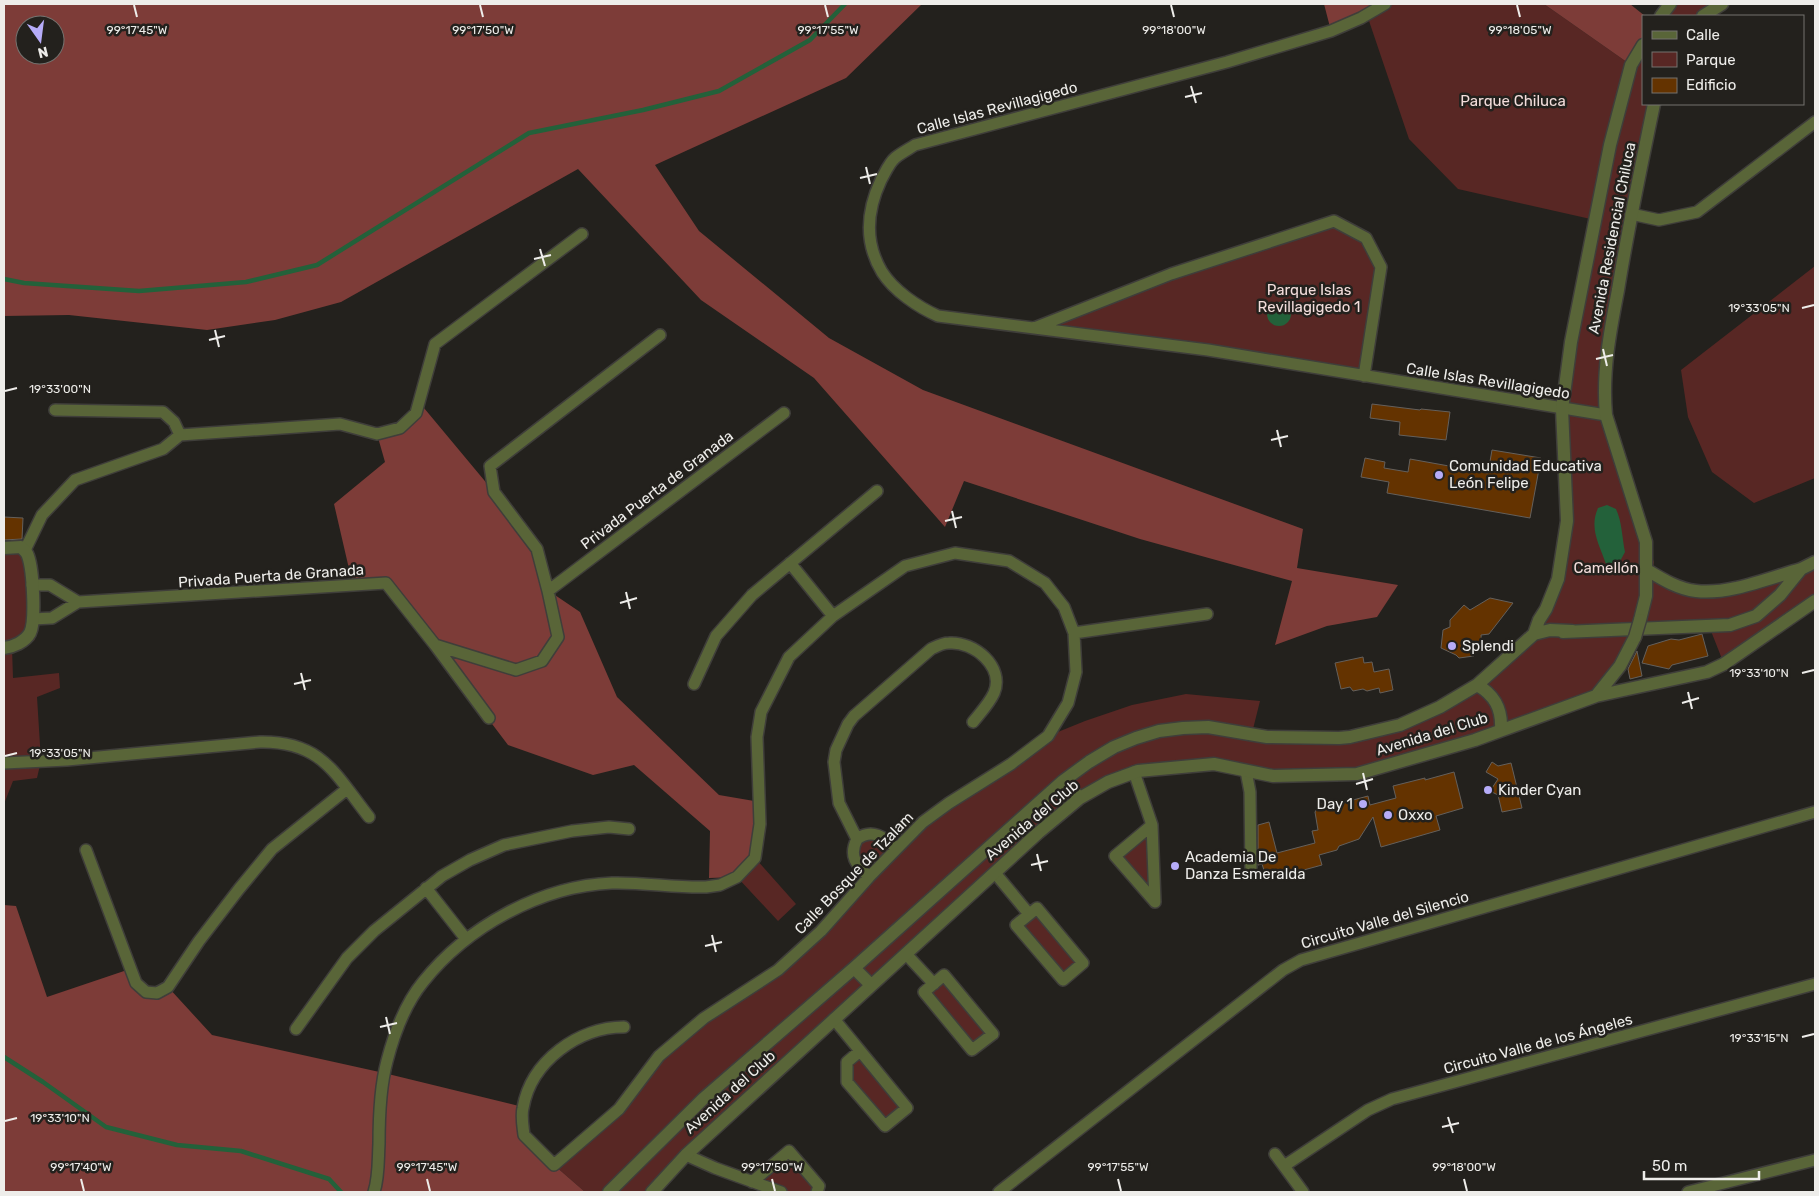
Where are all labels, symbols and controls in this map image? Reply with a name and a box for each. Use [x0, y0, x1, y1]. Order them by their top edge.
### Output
north arrow [15, 15, 65, 65]
legend [1642, 15, 1804, 105]
text: 99°17'45"W [107, 23, 168, 37]
text: 99°17'50"W [452, 23, 514, 37]
text: 99°17'55"W [797, 23, 859, 37]
text: 99°18'00"W [1142, 23, 1206, 37]
text: 99°18'05"W [1488, 23, 1552, 37]
text: Calle [1686, 26, 1720, 44]
text: N [36, 43, 50, 62]
text: Parque [1686, 51, 1736, 69]
text: Edificio [1686, 76, 1736, 94]
street label: Calle Islas Revillagigedo [915, 78, 1079, 138]
park label: Parque Chiluca [1460, 92, 1566, 110]
street label: Avenida Residencial Chiluca [1585, 141, 1639, 335]
park label: Parque Islas Revillagigedo 1 [1258, 281, 1360, 316]
text: 19°33'05"N [1728, 301, 1790, 315]
street label: Calle Islas Revillagigedo [1405, 359, 1571, 403]
text: 19°33'00"N [29, 382, 91, 396]
street label: Privada Puerta de Granada [577, 427, 737, 553]
place label: Comunidad Educativa León Felipe [1449, 457, 1602, 492]
marker: Comunidad Educativa León Felipe [1433, 469, 1445, 481]
park label: Camellón [1574, 559, 1639, 577]
street label: Privada Puerta de Granada [177, 561, 365, 591]
place label: Splendi [1462, 637, 1514, 655]
marker: Splendi [1446, 640, 1458, 652]
text: 19°33'10"N [1729, 666, 1789, 680]
street label: Avenida del Club [1374, 708, 1490, 760]
text: 19°33'05"N [29, 746, 91, 760]
street label: Avenida del Club [982, 776, 1082, 864]
place label: Kinder Cyan [1498, 781, 1581, 799]
marker: Kinder Cyan [1482, 784, 1494, 796]
place label: Day 1 [1317, 795, 1353, 813]
marker: Day 1 [1357, 798, 1369, 810]
place label: Oxxo [1398, 806, 1433, 824]
street label: Calle Bosque de Tzalam [791, 808, 917, 938]
marker: Oxxo [1382, 809, 1394, 821]
place label: Academia De Danza Esmeralda [1185, 848, 1305, 883]
marker: Academia De Danza Esmeralda [1169, 860, 1181, 872]
street label: Circuito Valle del Silencio [1299, 887, 1471, 953]
street label: Circuito Valle de los Ángeles [1442, 1010, 1635, 1078]
text: 19°33'15"N [1729, 1031, 1789, 1045]
street label: Avenida del Club [681, 1047, 779, 1137]
text: 19°33'10"N [30, 1111, 90, 1125]
scale bar [1644, 1148, 1759, 1180]
text: 50 m [1652, 1157, 1687, 1175]
text: 99°17'40"W [50, 1160, 112, 1174]
text: 99°17'45"W [397, 1160, 458, 1174]
text: 99°17'50"W [741, 1160, 803, 1174]
text: 99°17'55"W [1087, 1160, 1149, 1174]
text: 99°18'00"W [1432, 1160, 1496, 1174]

